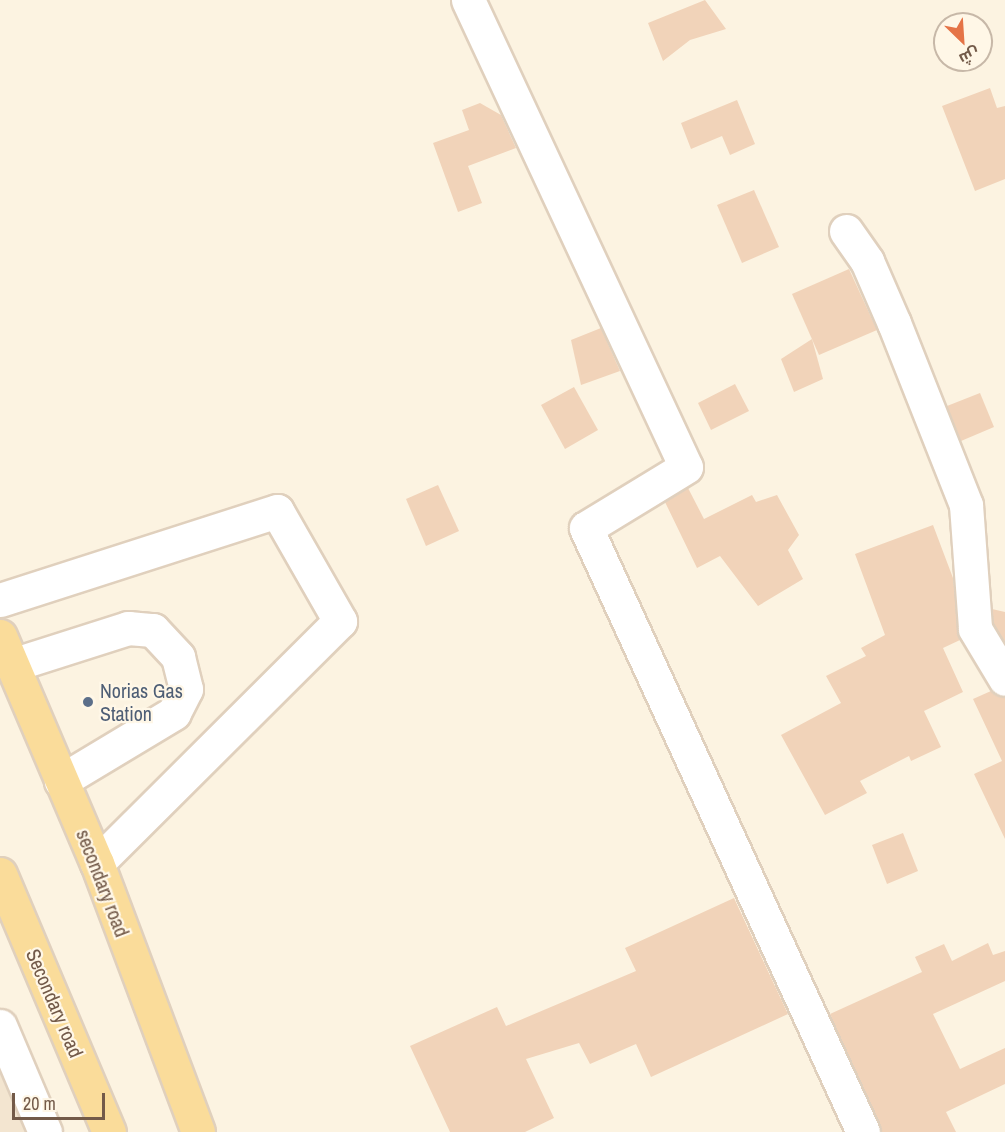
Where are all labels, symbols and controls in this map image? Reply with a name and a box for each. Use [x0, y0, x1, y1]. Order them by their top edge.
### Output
north arrow [933, 12, 993, 72]
text: ش [956, 42, 984, 71]
place label: Norias Gas Station [100, 678, 183, 725]
marker: Norias Gas Station [81, 695, 95, 709]
street label: secondary road [72, 826, 134, 940]
street label: Secondary road [21, 945, 89, 1061]
scale bar [15, 1081, 108, 1119]
text: 20 m [23, 1091, 56, 1116]

